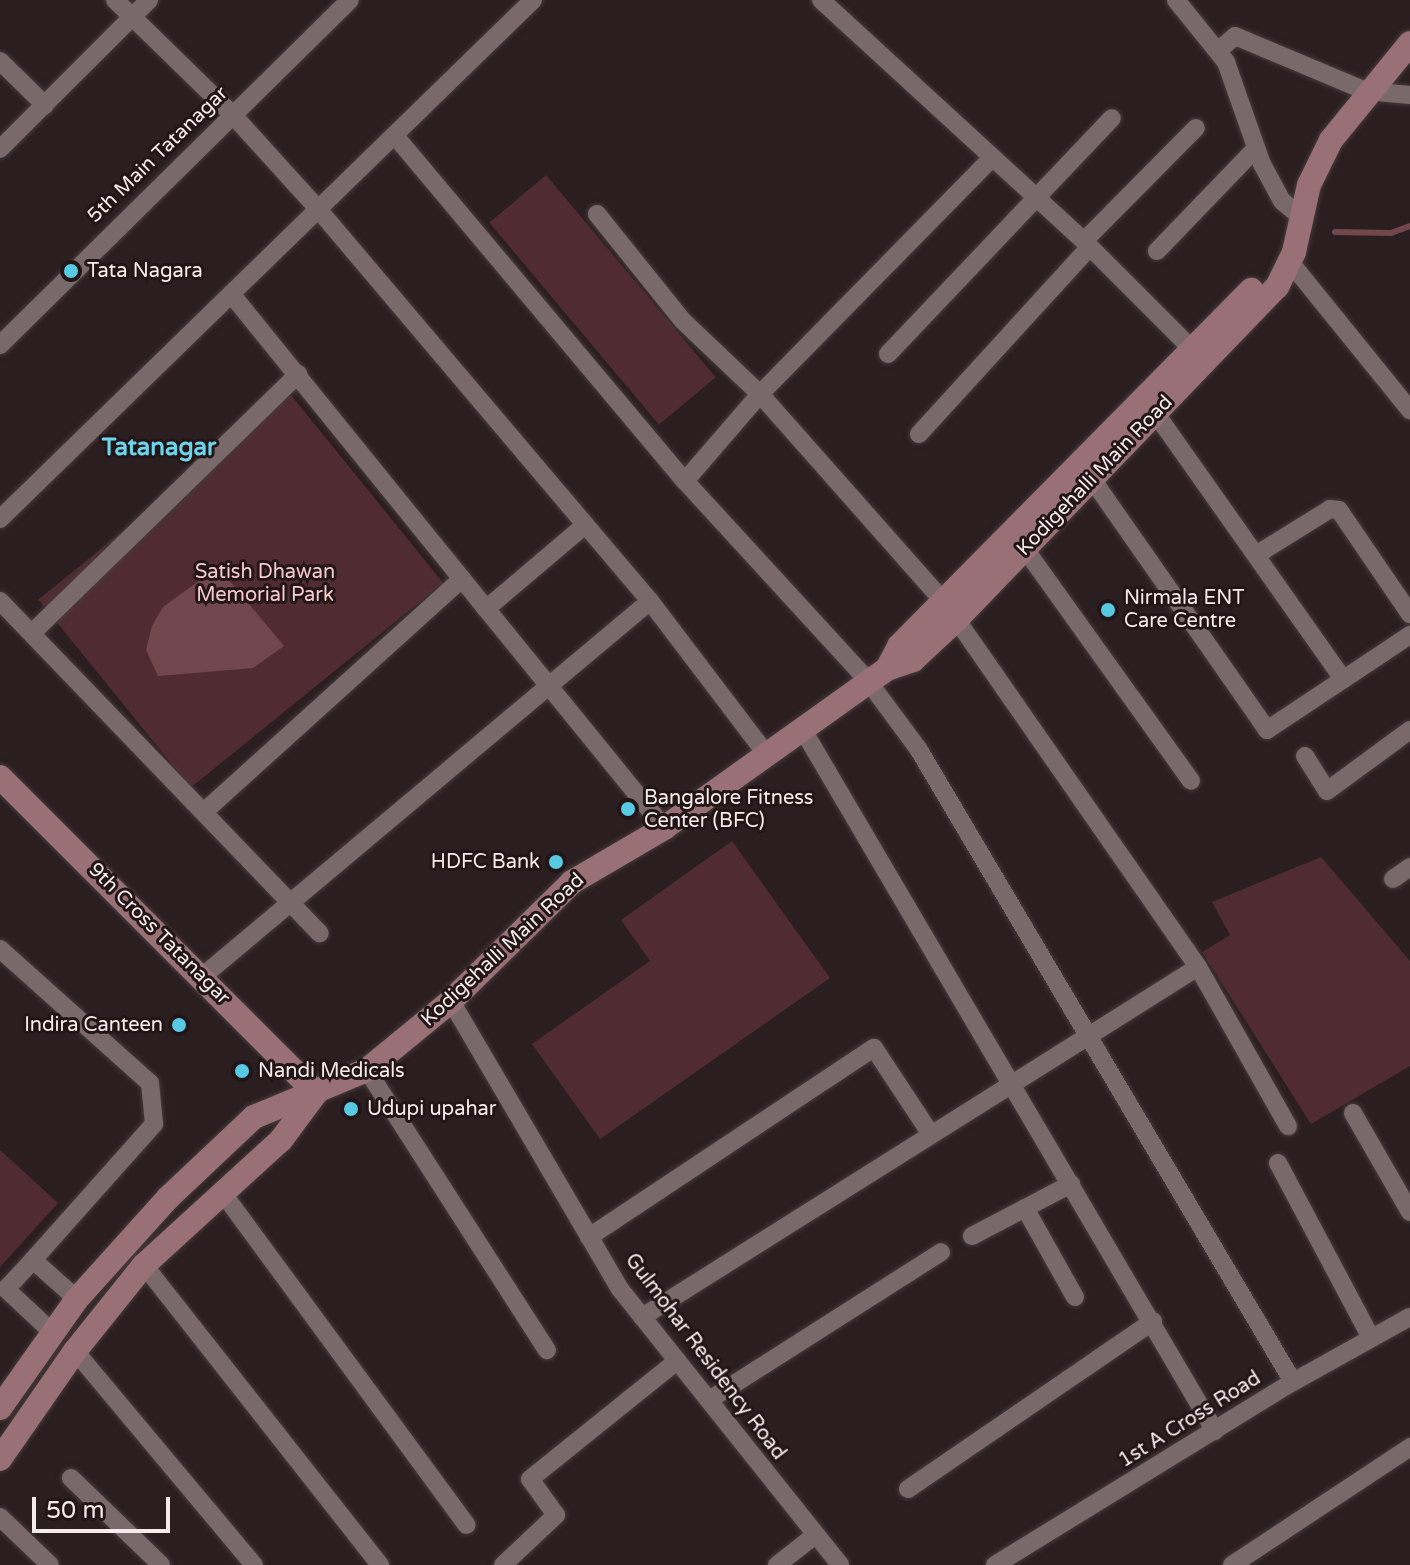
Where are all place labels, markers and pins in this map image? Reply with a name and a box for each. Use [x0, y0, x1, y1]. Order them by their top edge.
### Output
place label: Tata Nagara [87, 259, 203, 283]
marker: Tata Nagara [62, 262, 80, 280]
place label: Nirmala ENT Care Centre [1124, 586, 1245, 633]
marker: Nirmala ENT Care Centre [1099, 601, 1117, 619]
place label: Bangalore Fitness Center (BFC) [644, 786, 813, 833]
marker: Bangalore Fitness Center (BFC) [619, 800, 637, 818]
place label: HDFC Bank [431, 850, 540, 874]
marker: HDFC Bank [547, 853, 565, 871]
place label: Indira Canteen [24, 1013, 163, 1037]
marker: Indira Canteen [170, 1016, 188, 1034]
place label: Nandi Medicals [258, 1059, 405, 1083]
marker: Nandi Medicals [233, 1062, 251, 1080]
place label: Udupi upahar [367, 1097, 497, 1121]
marker: Udupi upahar [342, 1100, 360, 1118]

